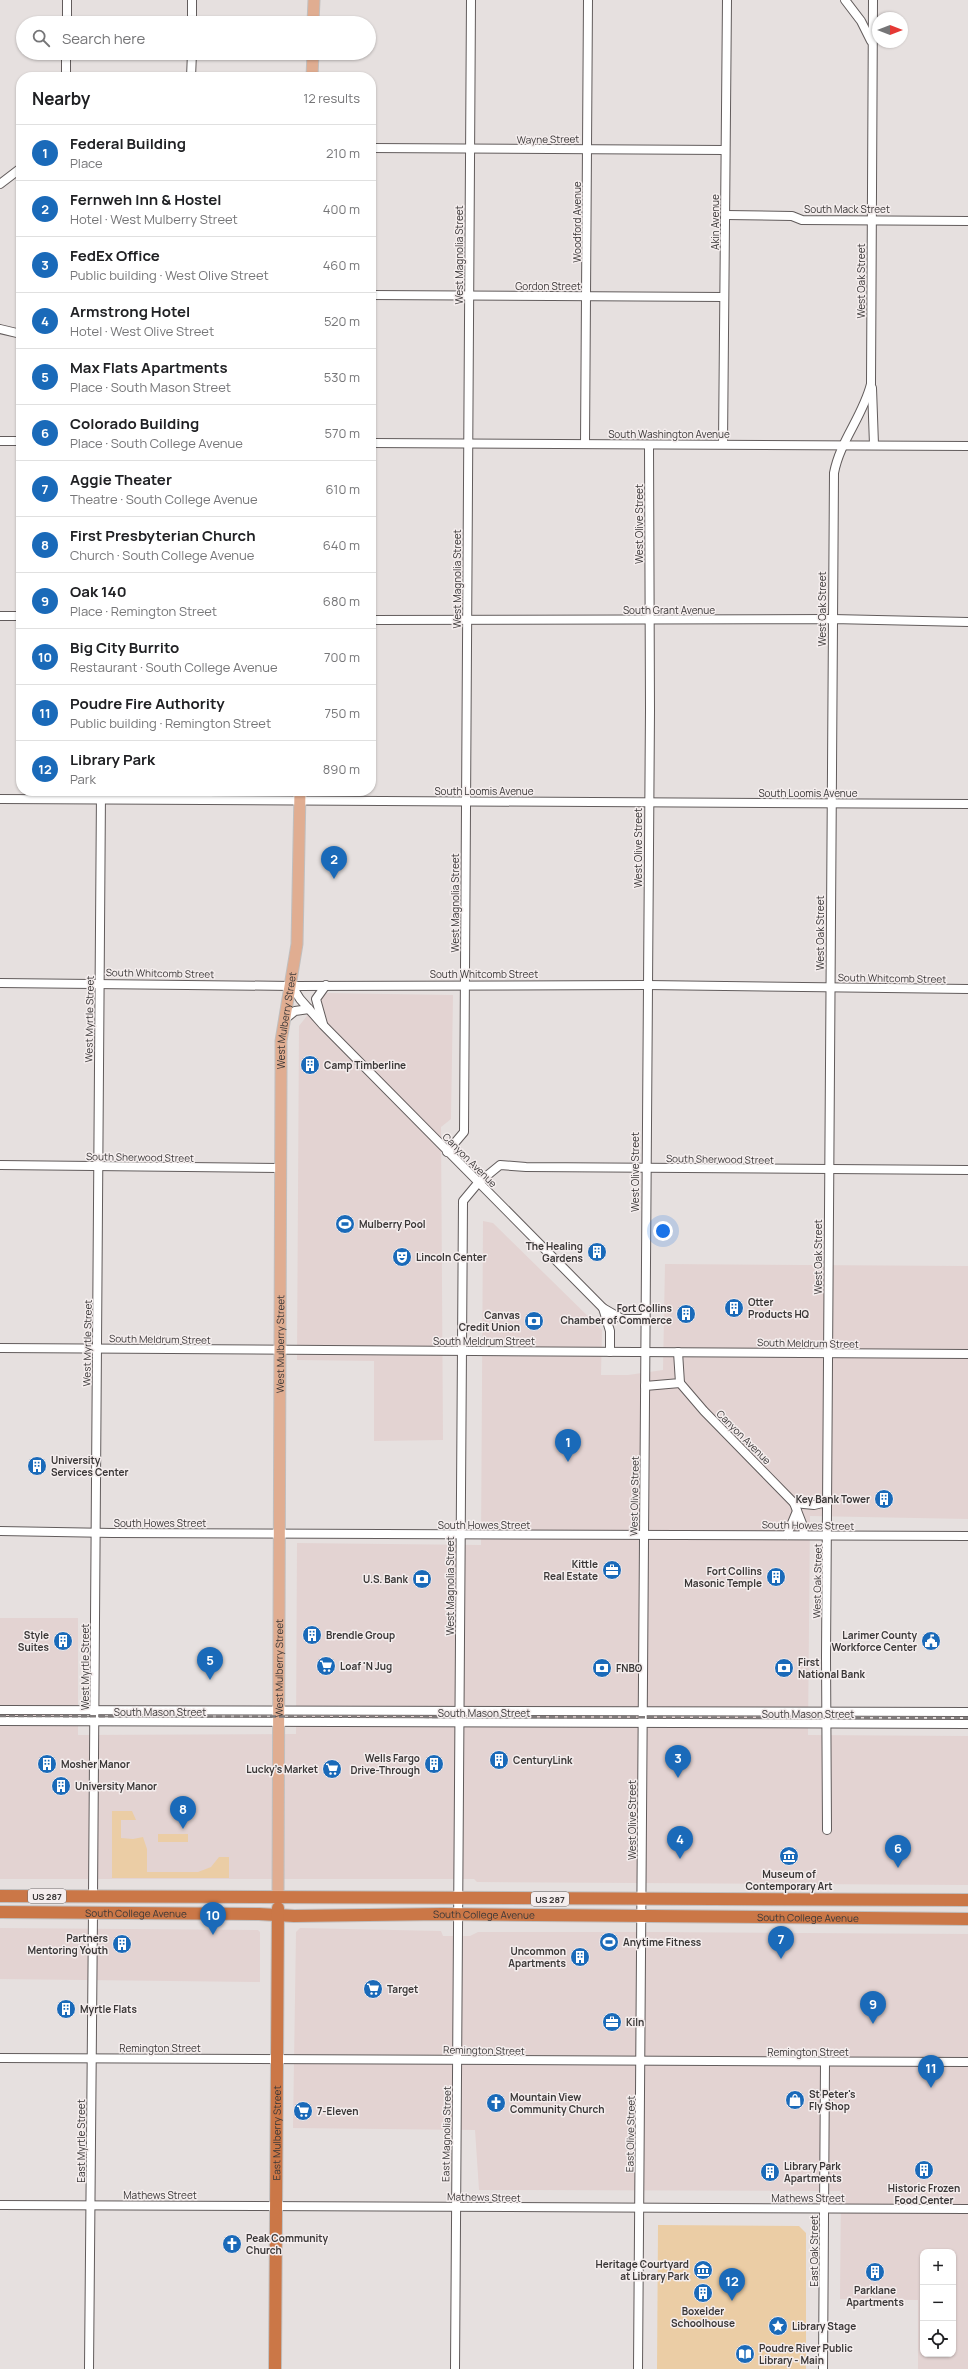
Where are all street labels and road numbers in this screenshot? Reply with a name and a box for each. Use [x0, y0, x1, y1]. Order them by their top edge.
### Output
street label: Wayne Street [517, 131, 579, 147]
street label: Woodford Avenue [570, 181, 584, 263]
street label: Akin Avenue [708, 194, 722, 250]
street label: South Mack Street [804, 202, 890, 216]
street label: West Magnolia Street [452, 205, 466, 305]
street label: West Oak Street [854, 244, 868, 318]
street label: Gordon Street [515, 279, 581, 293]
street label: South Washington Avenue [608, 427, 730, 441]
street label: West Olive Street [632, 484, 646, 564]
street label: West Magnolia Street [450, 529, 464, 629]
street label: West Oak Street [815, 572, 829, 646]
street label: South Grant Avenue [623, 603, 715, 617]
street label: South Loomis Avenue [434, 784, 534, 798]
street label: South Loomis Avenue [758, 786, 858, 800]
street label: West Olive Street [631, 808, 645, 888]
street label: West Magnolia Street [448, 853, 462, 953]
street label: West Oak Street [813, 896, 827, 970]
street label: South Whitcomb Street [106, 965, 214, 981]
street label: South Whitcomb Street [430, 967, 538, 981]
street label: South Whitcomb Street [838, 970, 946, 986]
street label: West Mulberry Street [274, 971, 299, 1069]
street label: West Myrtle Street [81, 976, 97, 1062]
street label: Canyon Avenue [440, 1130, 500, 1190]
street label: West Olive Street [628, 1132, 642, 1212]
street label: South Sherwood Street [86, 1149, 194, 1165]
street label: South Sherwood Street [666, 1151, 774, 1167]
street label: West Oak Street [811, 1220, 825, 1294]
street label: West Mulberry Street [273, 1295, 287, 1393]
street label: West Myrtle Street [79, 1300, 95, 1386]
street label: South Meldrum Street [109, 1331, 211, 1347]
street label: South Meldrum Street [433, 1334, 535, 1348]
street label: South Meldrum Street [757, 1335, 859, 1351]
street label: Canyon Avenue [714, 1407, 774, 1467]
street label: West Olive Street [626, 1456, 642, 1536]
street label: South Howes Street [114, 1516, 206, 1530]
street label: South Howes Street [762, 1517, 854, 1533]
street label: South Howes Street [438, 1518, 530, 1532]
street label: West Magnolia Street [443, 1536, 457, 1636]
street label: West Oak Street [809, 1543, 825, 1619]
street label: West Mulberry Street [272, 1619, 286, 1717]
street label: West Myrtle Street [78, 1624, 92, 1710]
street label: South Mason Street [114, 1705, 206, 1719]
street label: South Mason Street [438, 1706, 530, 1720]
street label: South Mason Street [762, 1707, 854, 1721]
street label: West Olive Street [625, 1780, 639, 1860]
road number: US 287 [28, 1889, 66, 1903]
road number: US 287 [531, 1892, 569, 1906]
street label: South College Avenue [85, 1906, 187, 1920]
street label: South College Avenue [433, 1907, 535, 1922]
street label: South College Avenue [757, 1910, 859, 1925]
street label: Remington Street [119, 2041, 201, 2055]
street label: Remington Street [443, 2042, 525, 2058]
street label: Remington Street [767, 2045, 849, 2059]
street label: East Mulberry Street [269, 2085, 284, 2181]
street label: East Magnolia Street [438, 2086, 454, 2182]
street label: East Olive Street [622, 2096, 638, 2172]
street label: East Myrtle Street [74, 2099, 88, 2183]
street label: Mathews Street [123, 2188, 197, 2202]
street label: Mathews Street [447, 2189, 521, 2205]
street label: Mathews Street [771, 2191, 845, 2205]
street label: East Oak Street [807, 2215, 821, 2287]

